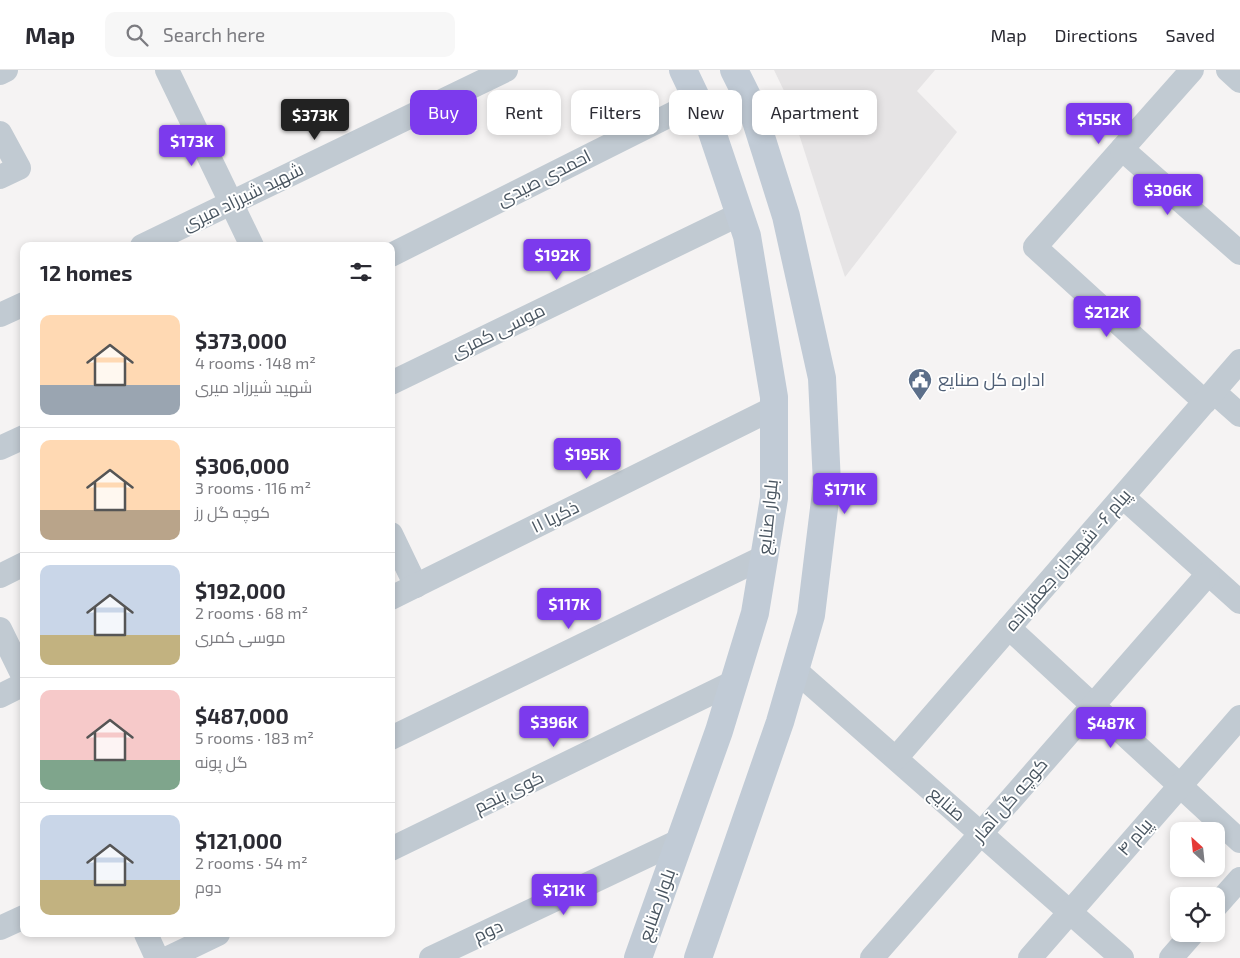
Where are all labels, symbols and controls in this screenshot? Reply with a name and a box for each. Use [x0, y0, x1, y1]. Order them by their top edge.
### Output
search box [105, 12, 455, 57]
text: Map [25, 20, 75, 49]
icon: search [123, 21, 151, 49]
text: Search here [163, 23, 265, 46]
text: Map [990, 24, 1027, 46]
text: Directions [1055, 24, 1138, 46]
text: Saved [1166, 24, 1215, 46]
chip: Buy [410, 90, 477, 135]
chip: Rent [487, 90, 561, 135]
chip: Filters [571, 90, 659, 135]
chip: New [669, 90, 742, 135]
chip: Apartment [752, 90, 877, 135]
pin: $373K [280, 98, 350, 141]
pin: $155K [1064, 102, 1134, 145]
text: $373K [292, 105, 338, 124]
text: $155K [1077, 109, 1121, 128]
pin: $173K [157, 124, 227, 167]
text: $173K [170, 131, 214, 150]
street label: احمدی صیدی [493, 144, 595, 211]
street label: شهید شیرزاد میری [178, 157, 307, 236]
pin: $306K [1133, 174, 1203, 216]
text: $306K [1144, 180, 1192, 199]
pin: $192K [522, 238, 592, 281]
text: $192K [534, 245, 580, 264]
icon: filters [347, 258, 375, 286]
text: 12 homes [40, 260, 132, 285]
pin: $212K [1072, 296, 1142, 338]
street label: موسی کمری [447, 298, 549, 363]
text: $212K [1085, 302, 1129, 321]
text: $373,000 [195, 328, 287, 353]
icon: home [80, 335, 140, 395]
text: 4 rooms · 148 m² [195, 353, 316, 372]
public building icon: اداره کل صنایع [907, 367, 933, 401]
place label: اداره کل صنایع [938, 368, 1045, 392]
text: شهید شیرزاد میری [195, 377, 312, 396]
pin: $195K [552, 438, 622, 480]
text: $195K [565, 444, 609, 463]
text: $306,000 [195, 453, 290, 478]
icon: home [80, 460, 140, 520]
pin: $171K [810, 472, 880, 515]
text: 3 rooms · 116 m² [195, 478, 311, 497]
street label: بلوار صنایع [752, 478, 784, 556]
text: $171K [824, 479, 866, 498]
street label: پیام ۶- شهیدان جعفرزاده [1000, 484, 1137, 636]
street label: ذکریا ۱۱ [527, 495, 583, 538]
text: کوچه گل رز [195, 502, 270, 521]
text: $192,000 [195, 578, 286, 603]
icon: home [80, 585, 140, 645]
pin: $117K [534, 588, 604, 630]
text: $117K [548, 594, 590, 613]
text: 2 rooms · 68 m² [195, 603, 308, 622]
text: موسی کمری [195, 627, 285, 646]
text: $487,000 [195, 703, 289, 728]
pin: $396K [519, 706, 589, 748]
pin: $487K [1076, 706, 1146, 749]
icon: home [80, 710, 140, 770]
text: $396K [530, 712, 578, 731]
text: $487K [1087, 713, 1135, 732]
text: 5 rooms · 183 m² [195, 728, 314, 747]
text: گل پونه [195, 752, 248, 771]
street label: کوچه گل آهار [966, 753, 1053, 848]
street label: کوی پنجم [470, 765, 548, 819]
street label: صنایع [923, 781, 971, 827]
street label: پیام ۴ [1112, 813, 1158, 861]
north arrow [1170, 822, 1225, 878]
map controls [1170, 822, 1225, 942]
text: $121,000 [195, 828, 282, 853]
icon: home [80, 835, 140, 895]
text: 2 rooms · 54 m² [195, 853, 308, 872]
street label: بلوار صنایع [633, 865, 681, 945]
pin: $121K [529, 874, 599, 916]
text: دوم [195, 877, 221, 896]
text: $121K [543, 880, 585, 899]
button: locate [1170, 887, 1225, 942]
street label: دوم [469, 914, 507, 948]

